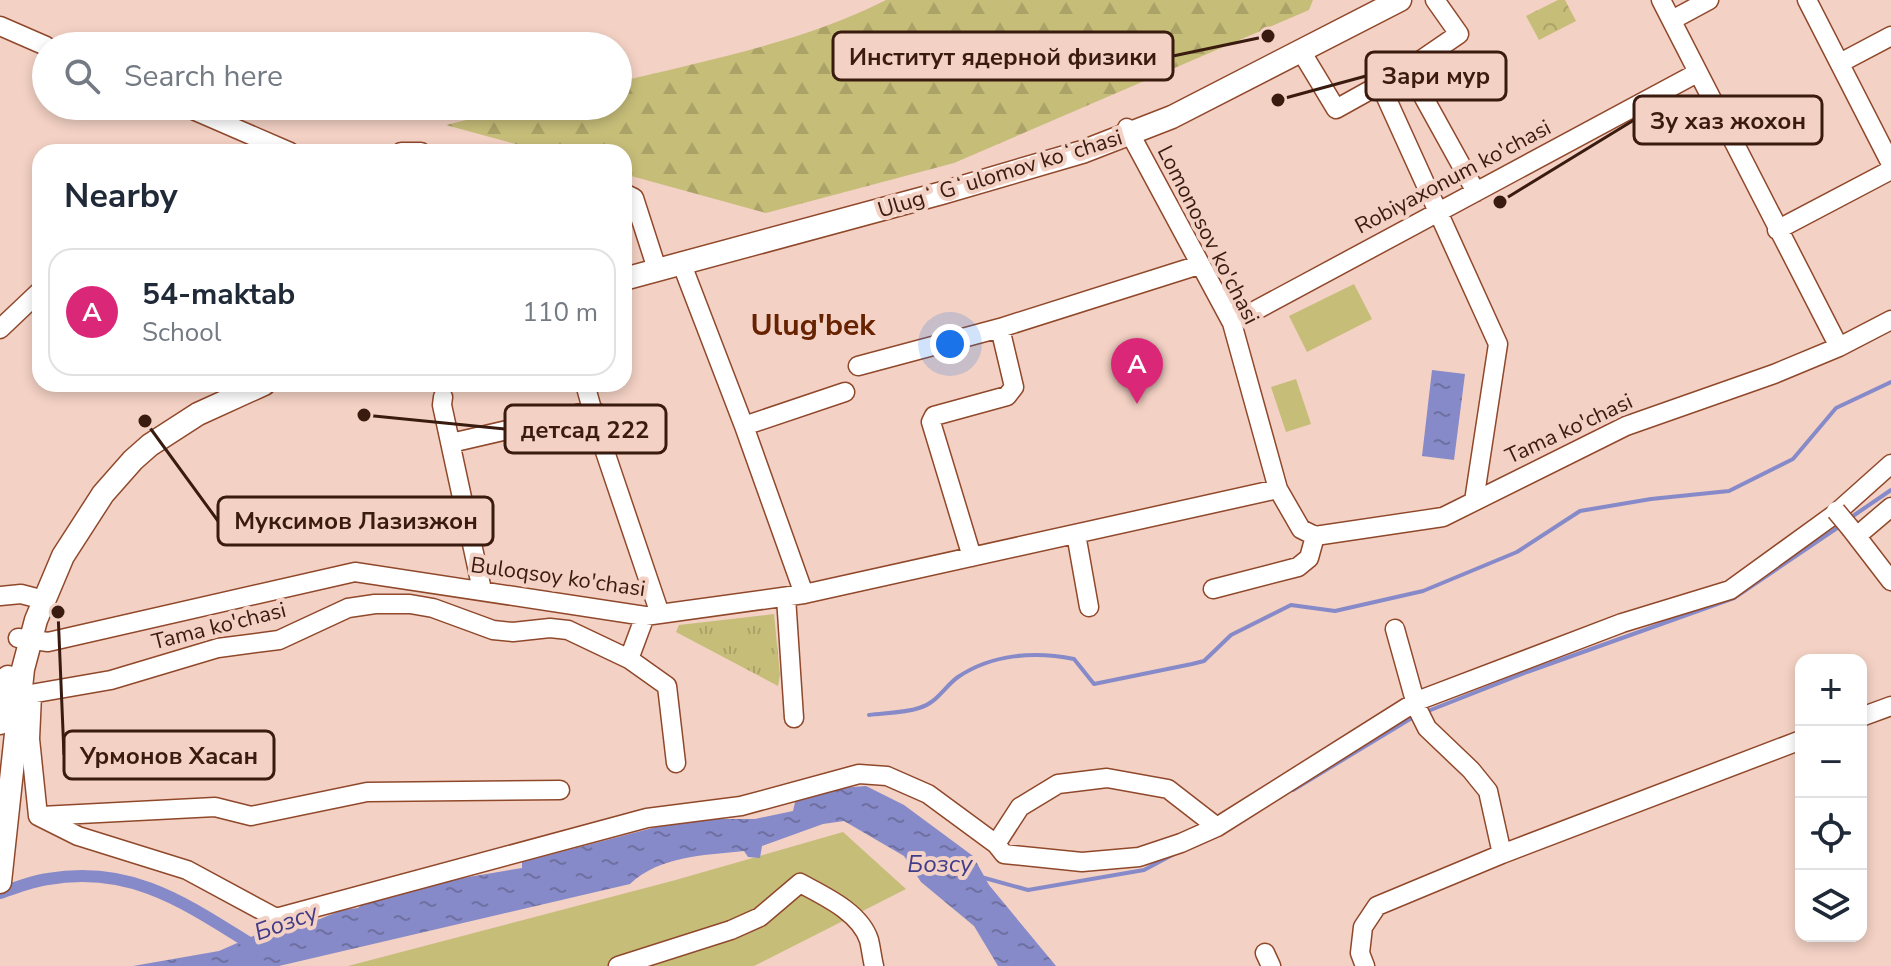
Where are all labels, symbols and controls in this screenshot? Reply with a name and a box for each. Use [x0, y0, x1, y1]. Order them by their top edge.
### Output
search box [32, 32, 632, 120]
callout: Институт ядерной физики [833, 32, 1173, 80]
text: Институт ядерной физики [849, 41, 1157, 73]
callout: Зари мур [1366, 52, 1506, 100]
icon: search [60, 54, 104, 98]
text: Search here [124, 56, 283, 97]
text: Зари мур [1382, 60, 1490, 92]
callout: Зу хаз жохон [1634, 96, 1822, 144]
text: Зу хаз жохон [1650, 105, 1806, 137]
street label: Robiyaxonum ko'chasi [1350, 113, 1556, 241]
street label: Ulugʻ Gʻulomov koʻchasi [874, 122, 1126, 226]
street label: Lomonosov ko'chasi [1150, 140, 1266, 330]
text: Nearby [64, 173, 178, 219]
text: 54-maktab [142, 274, 295, 315]
text: A [82, 295, 102, 330]
text: 110 m [522, 295, 598, 330]
district label: Ulug'bek [751, 305, 876, 346]
text: School [142, 315, 221, 350]
your location [930, 324, 970, 364]
pin: A [1111, 338, 1163, 404]
street label: Tama ko'chasi [1500, 386, 1638, 472]
callout: детсад 222 [505, 405, 666, 453]
text: детсад 222 [520, 414, 650, 446]
callout: Муксимов Лазизжон [218, 497, 493, 545]
text: Муксимов Лазизжон [234, 505, 478, 537]
street label: Buloqsoy ko'chasi [469, 550, 647, 604]
street label: Tama ko'chasi [149, 595, 289, 657]
map controls [1795, 654, 1867, 942]
button: + [1795, 654, 1867, 726]
button: − [1795, 726, 1867, 798]
callout: Урмонов Хасан [64, 731, 274, 779]
text: Урмонов Хасан [79, 740, 258, 772]
button: locate [1795, 798, 1867, 870]
water label: Бозсу [907, 848, 974, 880]
button: layers [1795, 870, 1867, 942]
water label: Бозсу [250, 895, 323, 948]

